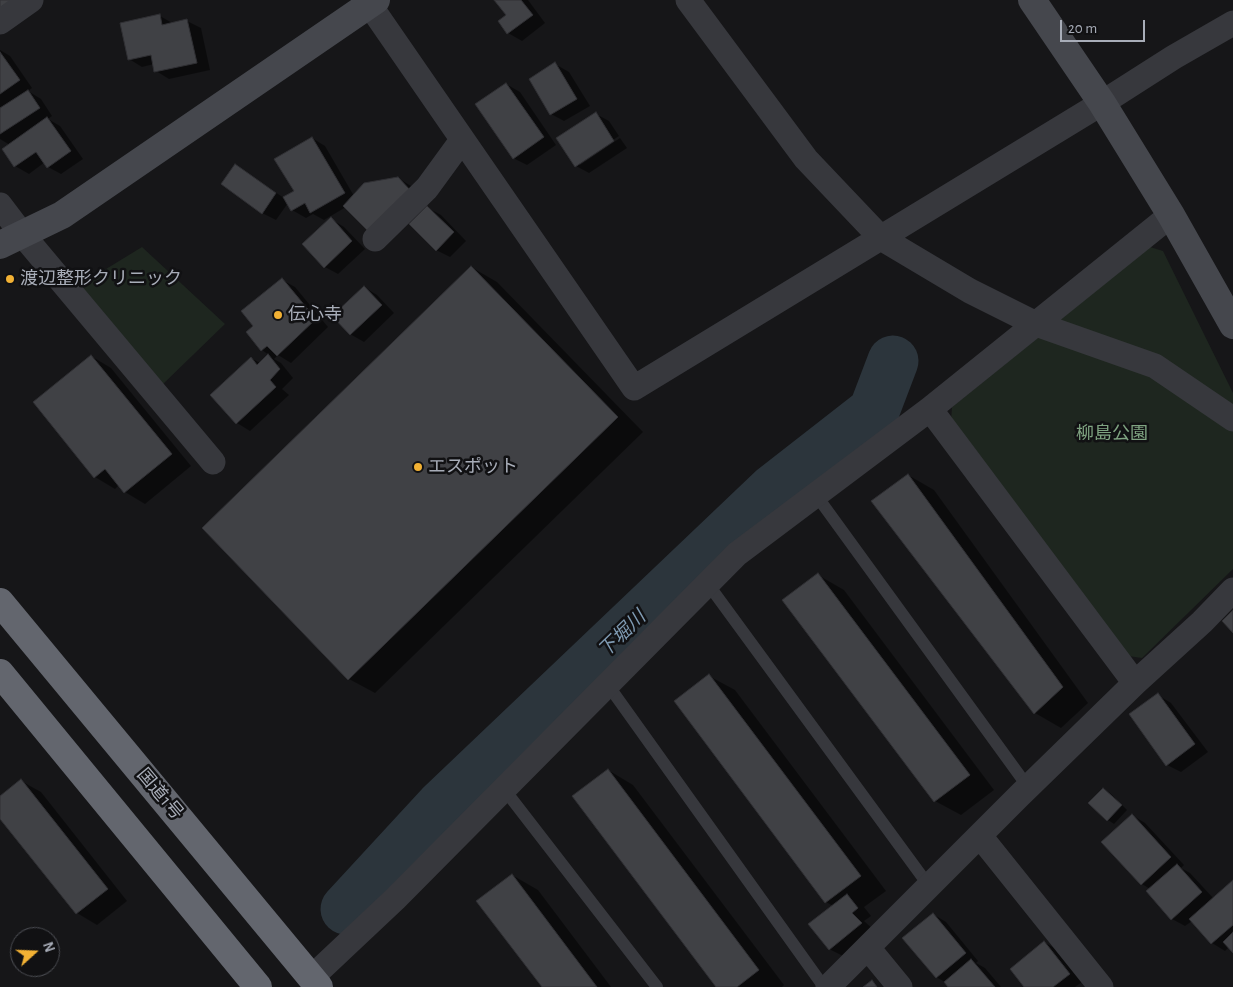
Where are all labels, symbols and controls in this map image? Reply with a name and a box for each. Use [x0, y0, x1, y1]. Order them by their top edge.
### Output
scale bar [1063, 10, 1148, 42]
text: 20 m [1068, 21, 1097, 36]
place label: 渡辺整形クリニック [20, 268, 182, 290]
marker: 渡辺整形クリニック [4, 273, 16, 285]
place label: 伝心寺 [288, 304, 342, 326]
marker: 伝心寺 [272, 309, 284, 321]
park label: 柳島公園 [1076, 423, 1148, 445]
place label: エスポット [428, 456, 518, 478]
marker: エスポット [412, 461, 424, 473]
water label: 下堀川 [594, 606, 650, 662]
street label: 国道1号 [132, 764, 188, 824]
north arrow [10, 927, 60, 977]
text: N [40, 940, 56, 954]

